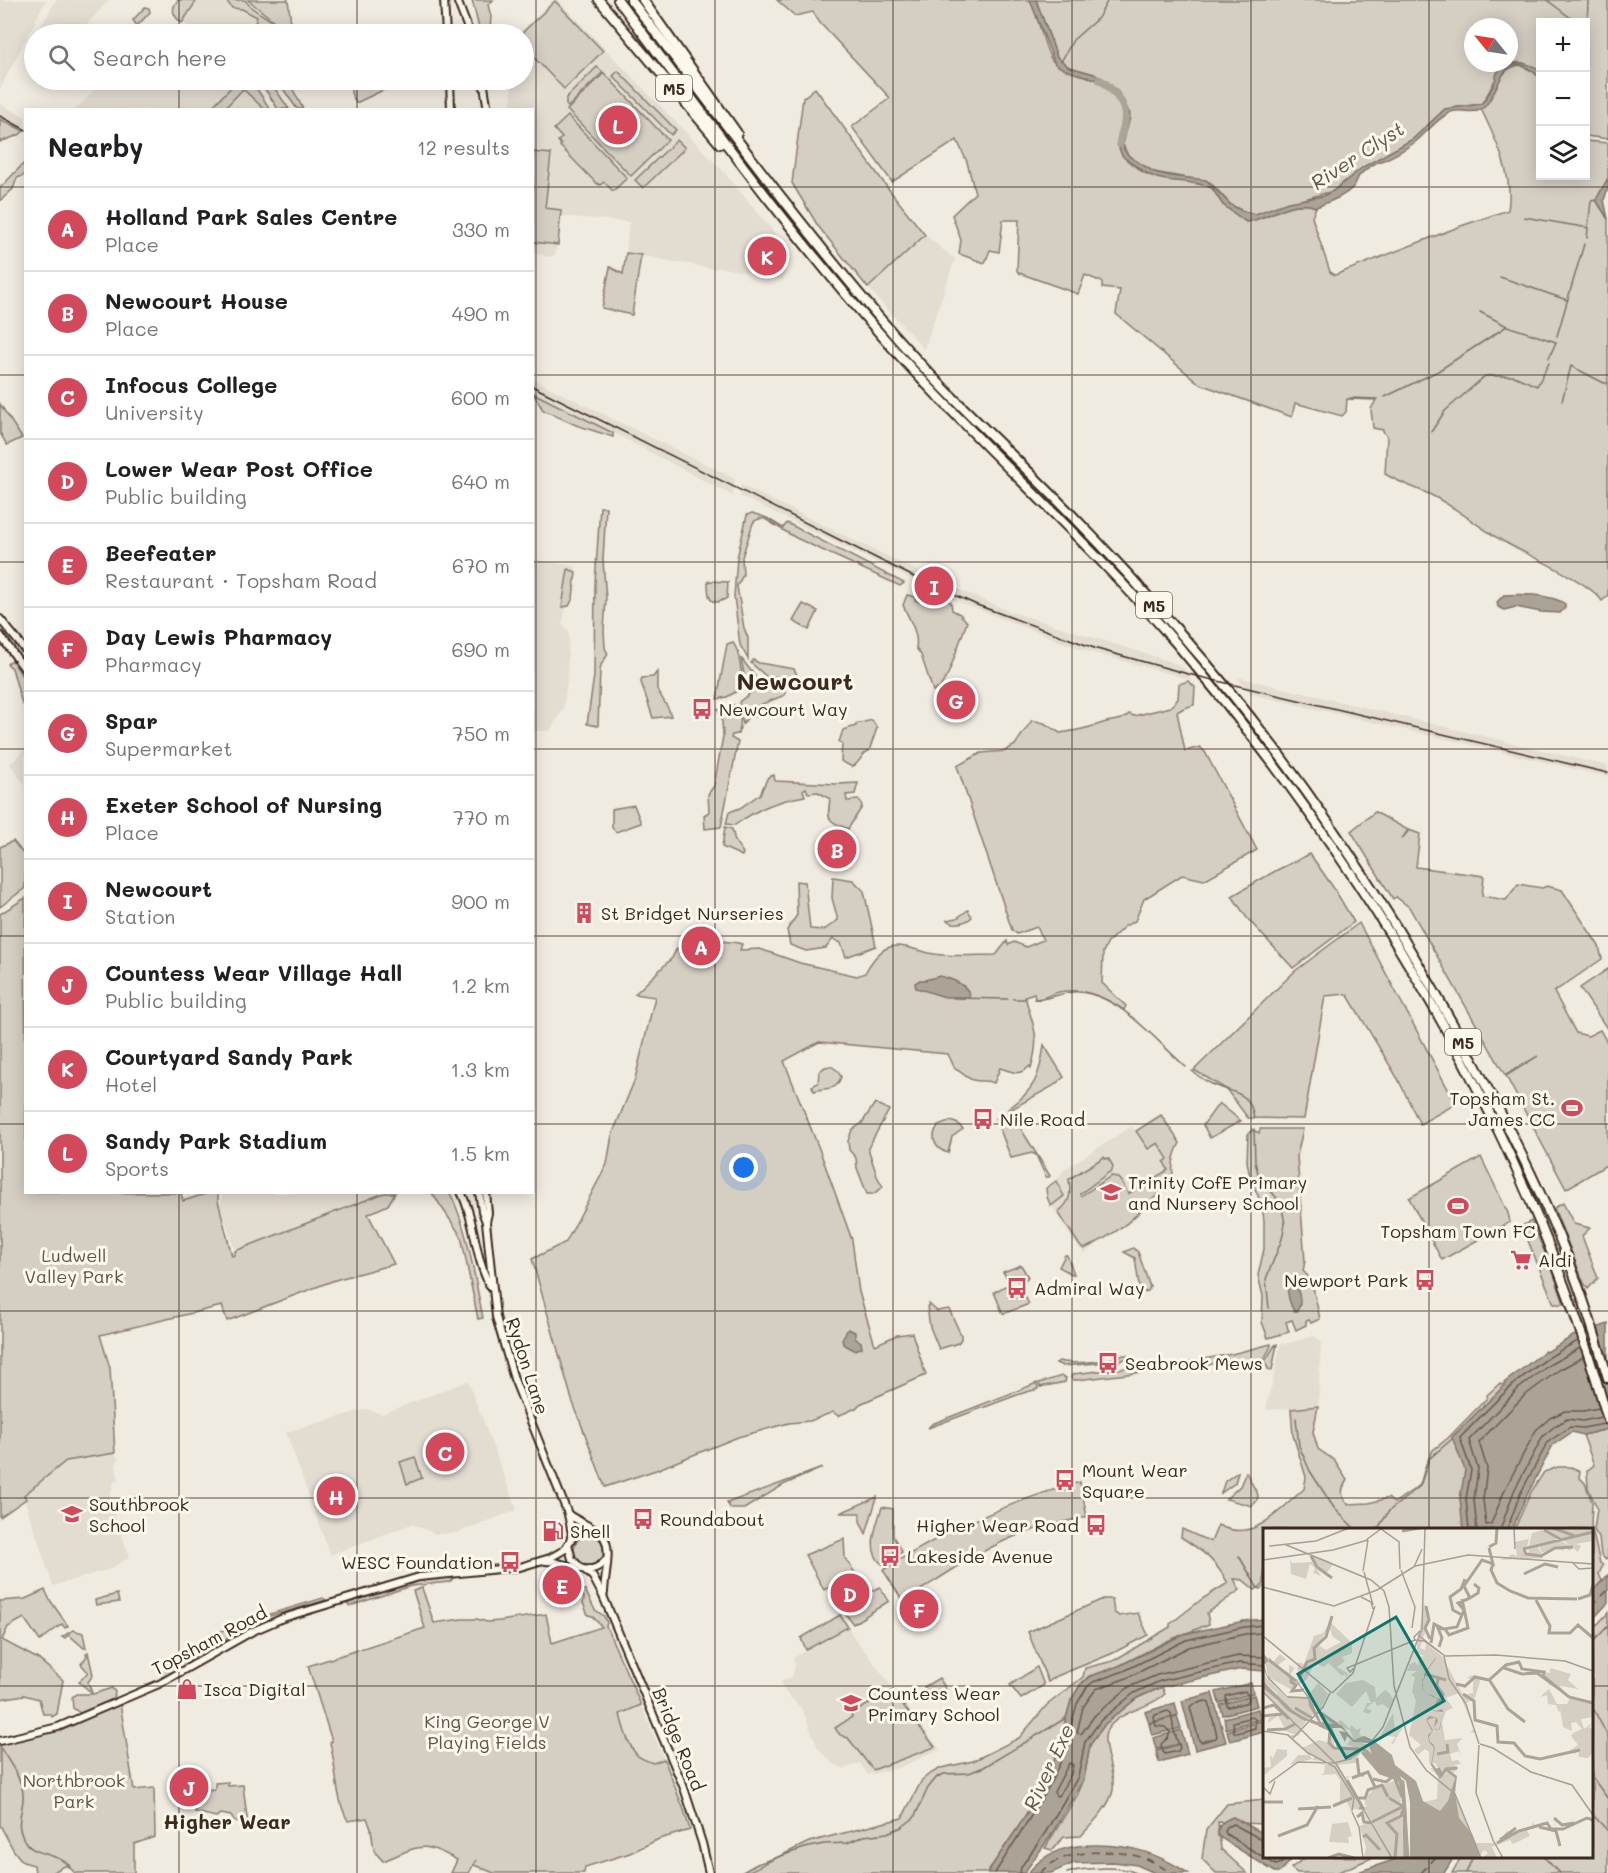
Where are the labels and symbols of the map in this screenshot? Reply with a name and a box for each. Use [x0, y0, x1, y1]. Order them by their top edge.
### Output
north arrow [1464, 18, 1518, 72]
road number: M5 [656, 75, 692, 101]
pin: L [598, 102, 638, 148]
water label: River Clyst [1305, 115, 1409, 195]
pin: K [748, 234, 786, 278]
pin: I [914, 564, 954, 608]
road number: M5 [1136, 592, 1172, 618]
district label: Newcourt [737, 665, 853, 696]
pin: G [936, 678, 976, 722]
bus stop icon: Newcourt Way [690, 697, 714, 721]
place label: Newcourt Way [719, 697, 848, 721]
pin: B [818, 826, 856, 872]
building icon: St Bridget Nurseries [572, 901, 596, 925]
place label: St Bridget Nurseries [601, 901, 784, 925]
pin: A [682, 924, 720, 968]
road number: M5 [1445, 1029, 1481, 1055]
place label: Topsham St. James CC [1450, 1086, 1555, 1131]
sports icon: Topsham St. James CC [1560, 1096, 1584, 1120]
bus stop icon: Nile Road [971, 1107, 995, 1131]
place label: Nile Road [1000, 1107, 1085, 1131]
your location [729, 1153, 758, 1182]
place label: Trinity CofE Primary and Nursery School [1128, 1170, 1307, 1215]
school or university icon: Trinity CofE Primary and Nursery School [1099, 1180, 1123, 1204]
sports icon: Topsham Town FC [1446, 1194, 1470, 1218]
place label: Topsham Town FC [1380, 1219, 1536, 1243]
park label: Ludwell Valley Park [25, 1243, 123, 1288]
supermarket icon: Aldi [1509, 1248, 1533, 1272]
place label: Aldi [1538, 1248, 1572, 1272]
place label: Newport Park [1284, 1268, 1408, 1292]
bus stop icon: Newport Park [1413, 1268, 1437, 1292]
bus stop icon: Admiral Way [1005, 1276, 1029, 1300]
place label: Admiral Way [1034, 1276, 1145, 1300]
street label: Rydon Lane [501, 1314, 555, 1418]
bus stop icon: Seabrook Mews [1096, 1351, 1120, 1375]
place label: Seabrook Mews [1125, 1351, 1263, 1375]
pin: C [426, 1430, 464, 1474]
place label: Mount Wear Square [1082, 1458, 1188, 1503]
bus stop icon: Mount Wear Square [1053, 1468, 1077, 1492]
pin: H [316, 1474, 356, 1518]
place label: Southbrook School [89, 1492, 189, 1537]
school or university icon: Southbrook School [60, 1502, 84, 1526]
bus stop icon: Roundabout [631, 1507, 655, 1531]
place label: Roundabout [660, 1507, 765, 1531]
place label: Higher Wear Road [916, 1513, 1079, 1537]
bus stop icon: Higher Wear Road [1084, 1513, 1108, 1537]
fuel station icon: Shell [541, 1519, 565, 1543]
place label: Shell [570, 1519, 610, 1543]
inset map [1263, 1528, 1593, 1858]
bus stop icon: Lakeside Avenue [878, 1544, 902, 1568]
place label: Lakeside Avenue [907, 1544, 1053, 1568]
place label: WESC Foundation [341, 1550, 493, 1574]
bus stop icon: WESC Foundation [498, 1550, 522, 1574]
pin: E [542, 1562, 582, 1608]
pin: D [830, 1570, 870, 1616]
pin: F [900, 1586, 938, 1632]
street label: Topsham Road [147, 1600, 271, 1680]
shop icon: Isca Digital [175, 1677, 199, 1701]
place label: Isca Digital [204, 1677, 306, 1701]
place label: Countess Wear Primary School [868, 1681, 1001, 1726]
street label: Bridge Road [647, 1684, 711, 1794]
school or university icon: Countess Wear Primary School [839, 1691, 863, 1715]
park label: King George V Playing Fields [424, 1709, 550, 1754]
water label: River Exe [1017, 1720, 1079, 1814]
pin: J [170, 1764, 208, 1810]
park label: Northbrook Park [23, 1768, 125, 1813]
district label: Higher Wear [163, 1808, 291, 1834]

